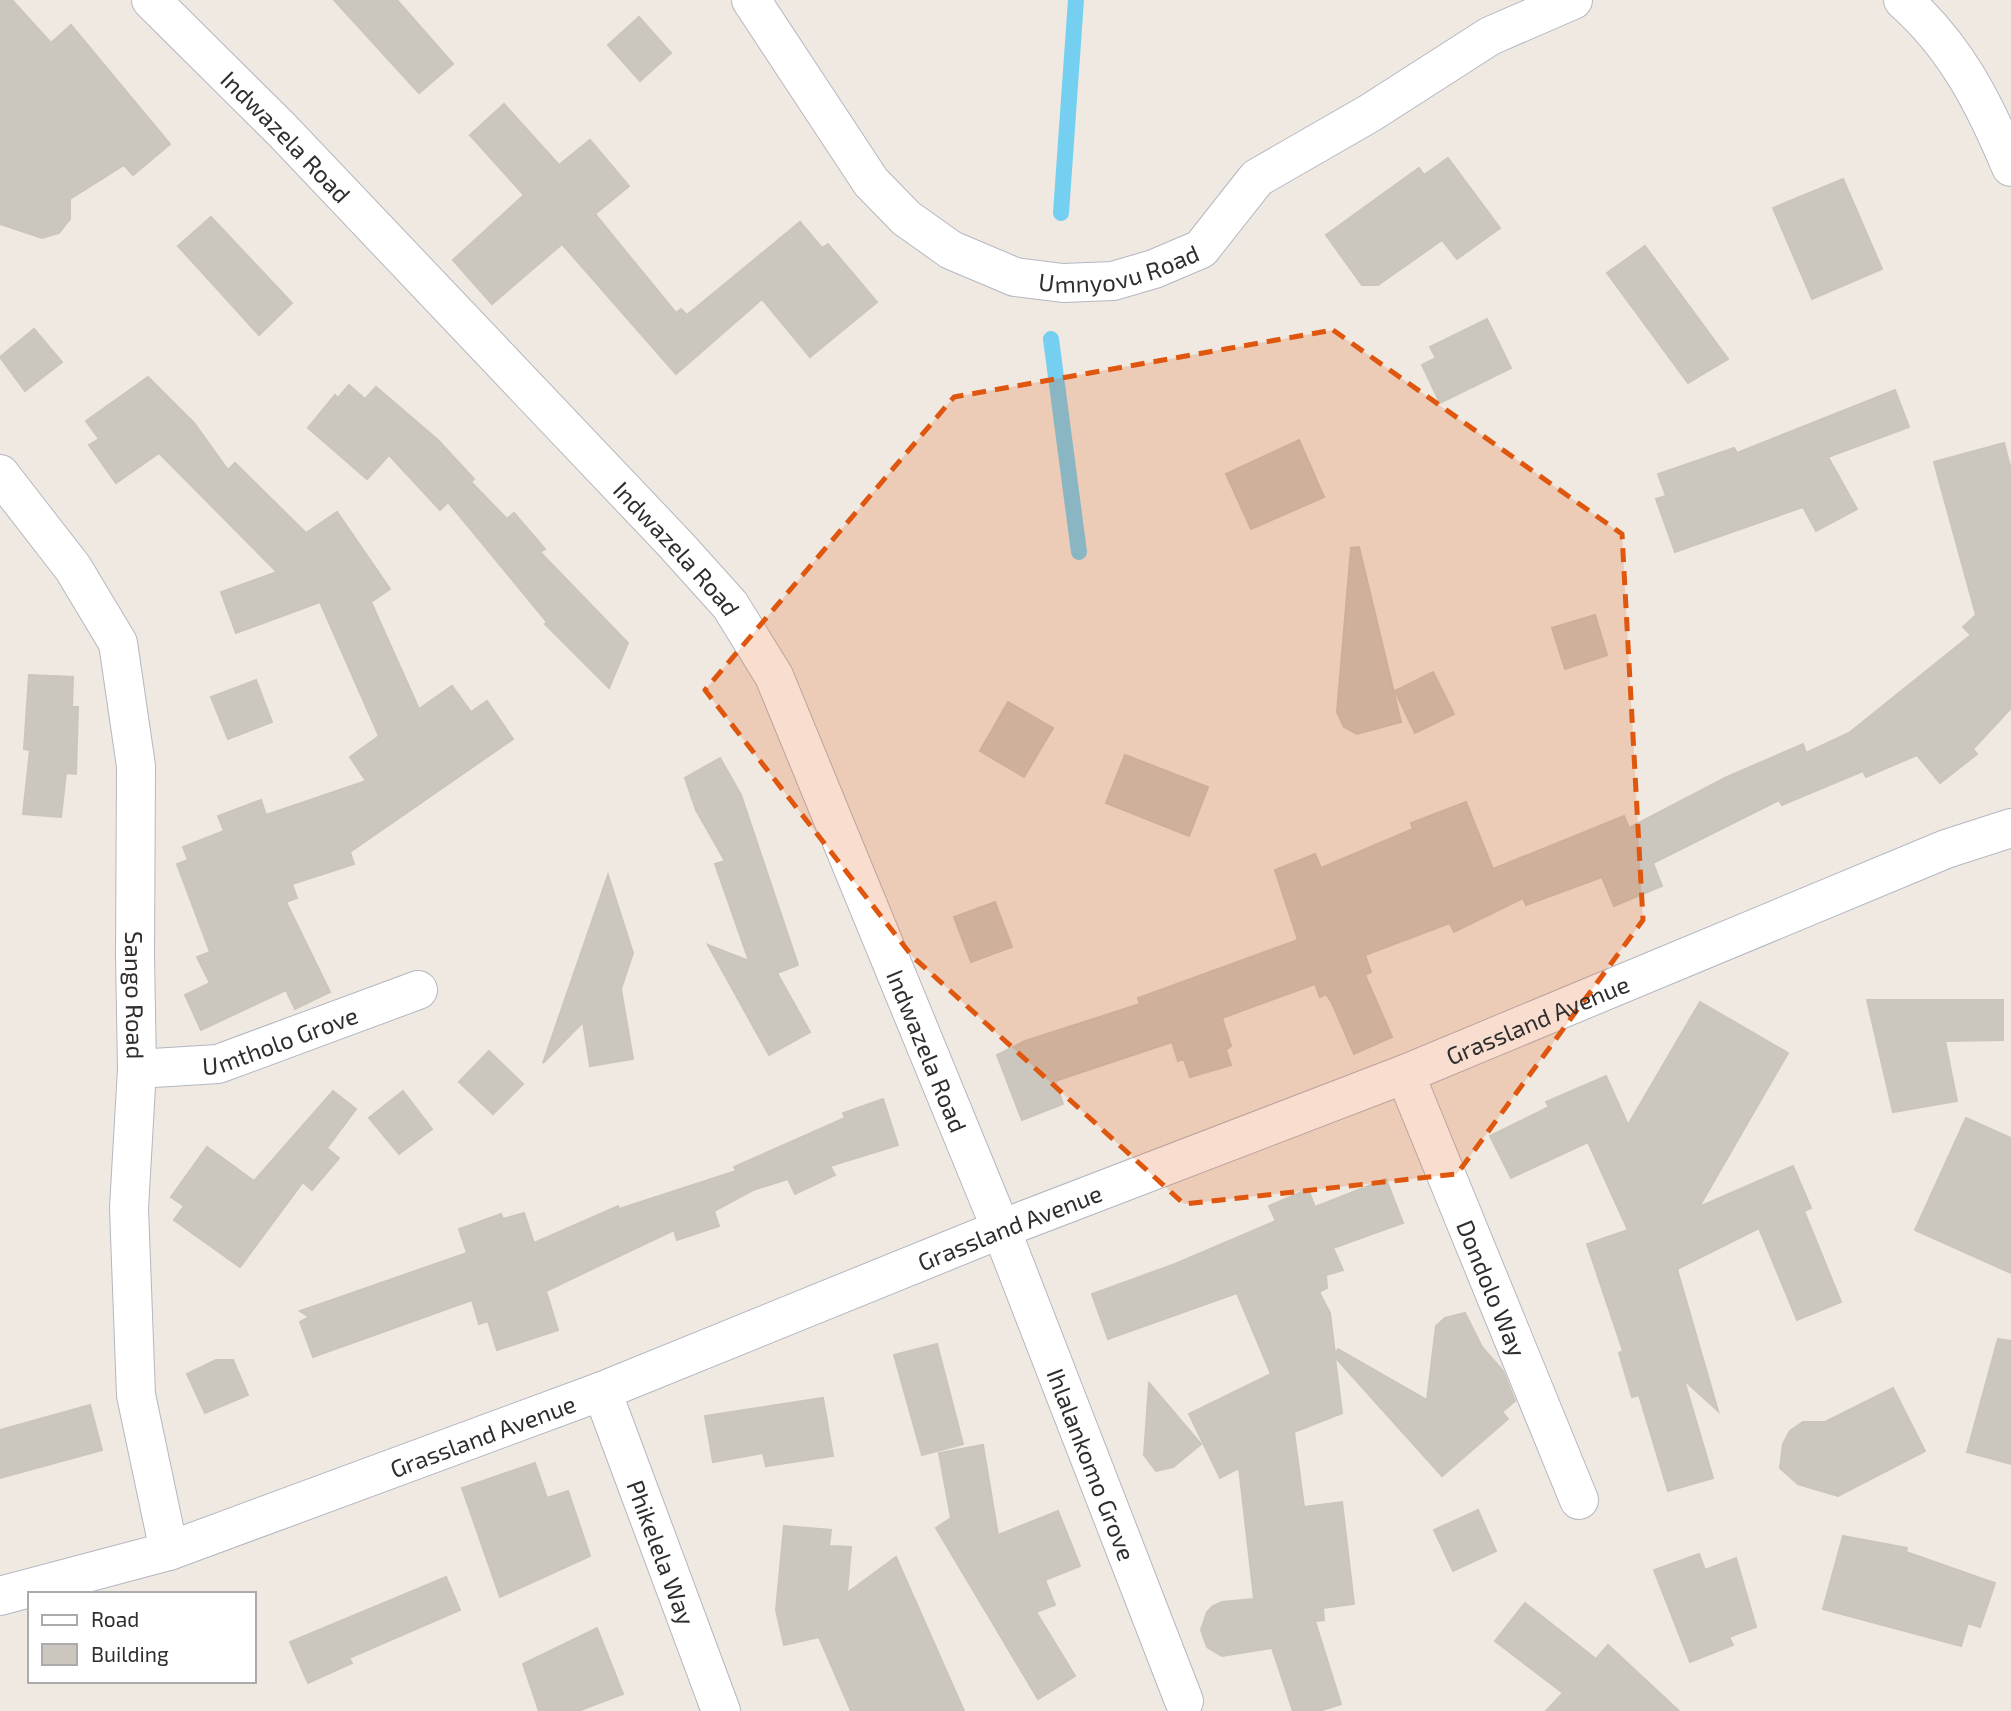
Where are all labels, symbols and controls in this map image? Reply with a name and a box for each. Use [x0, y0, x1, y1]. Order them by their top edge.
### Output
street label: Indwazela Road [216, 64, 357, 208]
street label: Umnyovu Road [1037, 237, 1203, 298]
street label: Indwazela Road [608, 475, 747, 620]
street label: Sango Road [120, 931, 151, 1060]
street label: Indwazela Road [882, 965, 974, 1136]
street label: Grassland Avenue [1441, 968, 1633, 1070]
street label: Umtholo Grove [201, 999, 361, 1079]
street label: Grassland Avenue [913, 1177, 1106, 1276]
street label: Dondolo Way [1451, 1215, 1533, 1361]
street label: Ihlalankomo Grove [1042, 1364, 1143, 1564]
street label: Grassland Avenue [386, 1388, 579, 1483]
street label: Phikelela Way [622, 1476, 702, 1629]
legend [28, 1592, 256, 1683]
text: Road [91, 1606, 139, 1631]
text: Building [91, 1641, 169, 1666]

